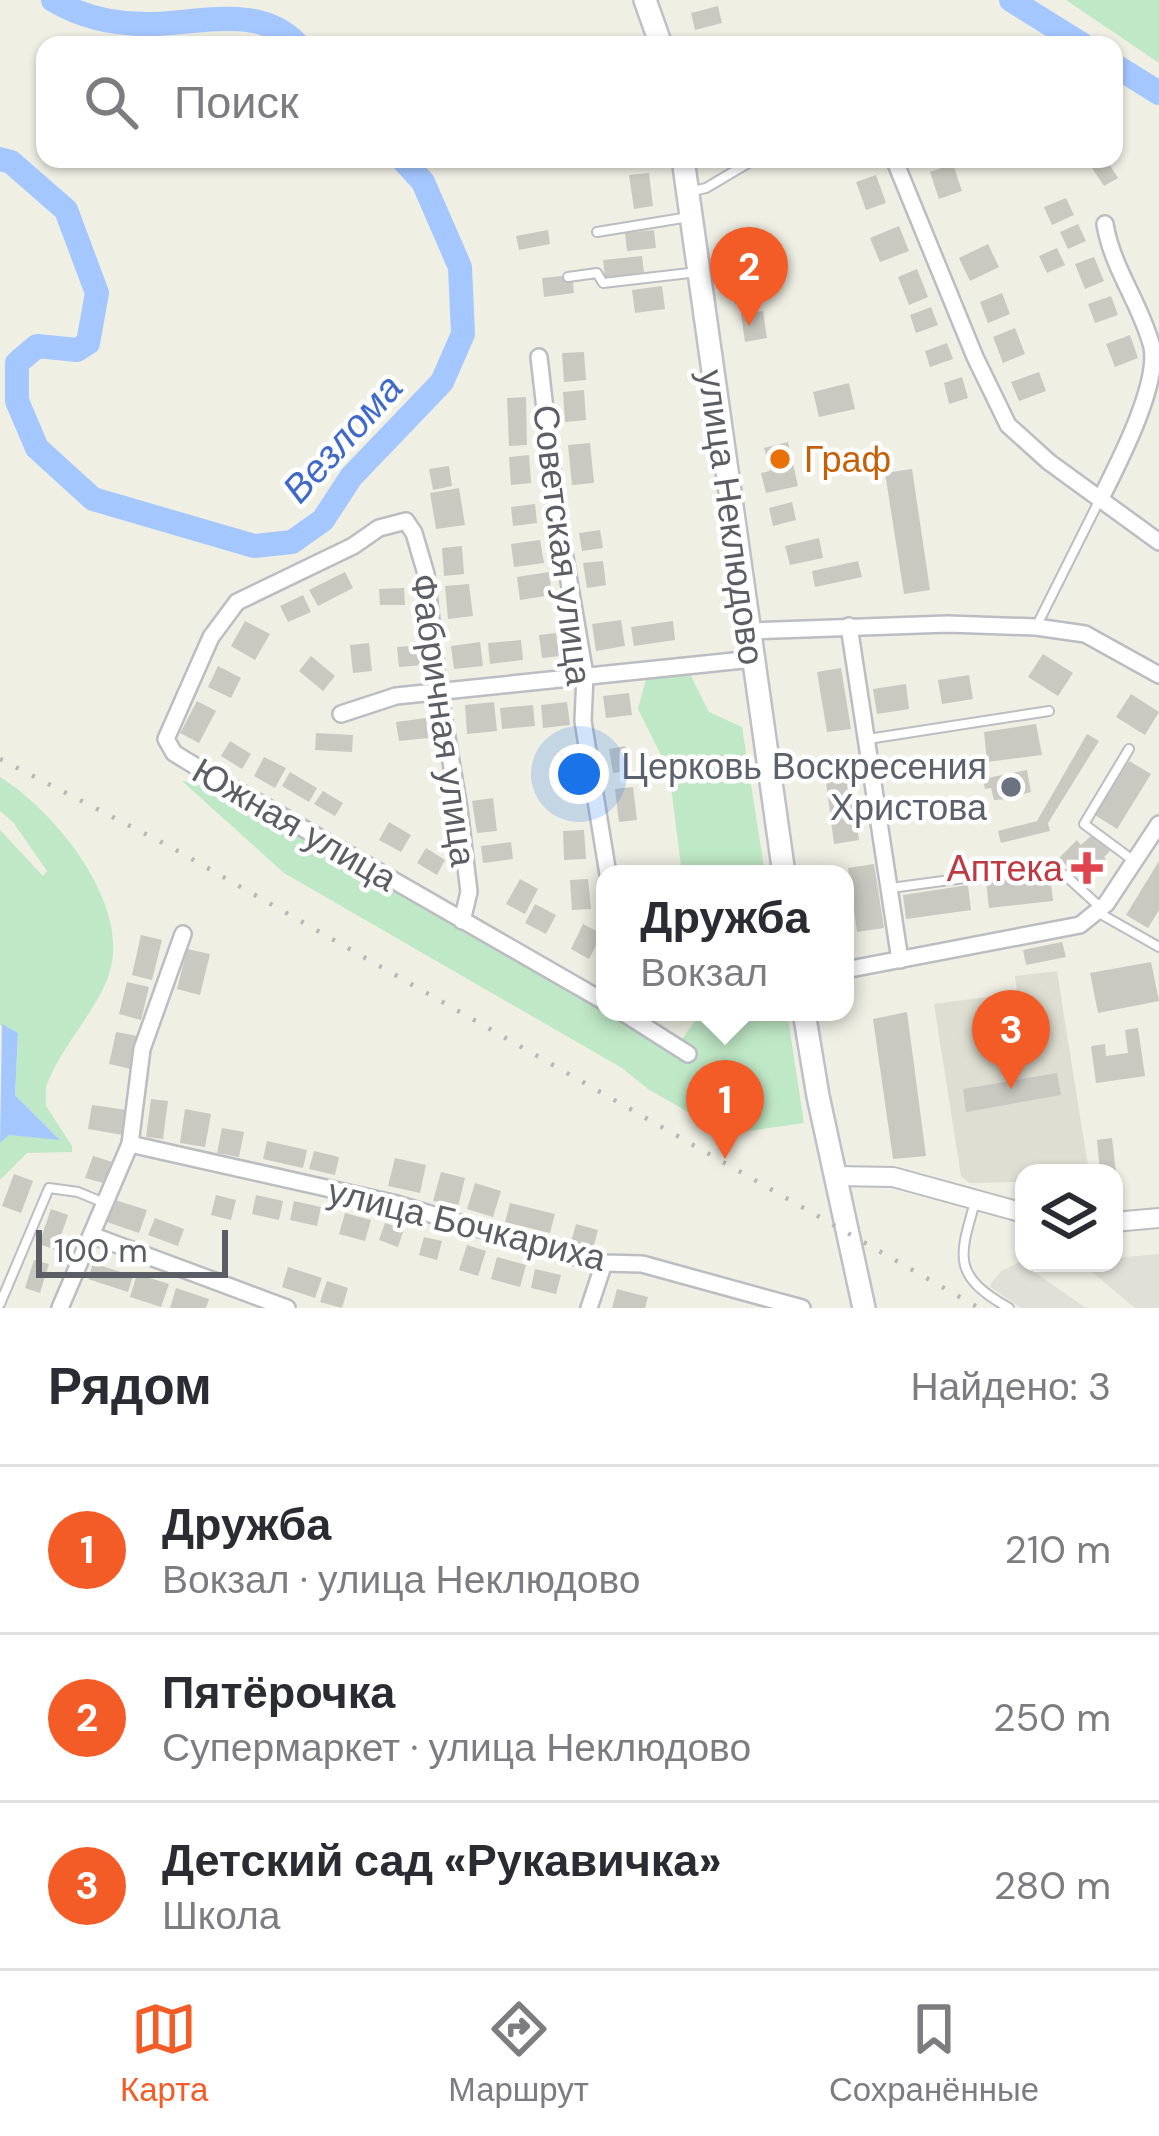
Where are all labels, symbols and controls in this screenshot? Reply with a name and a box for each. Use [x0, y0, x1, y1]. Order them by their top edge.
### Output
search box [36, 36, 1123, 168]
icon: search [78, 69, 144, 135]
text: Поиск [174, 73, 299, 132]
pin: 2 [710, 227, 788, 326]
water label: Везлома [271, 363, 414, 514]
street label: улица Неклюдово [688, 366, 775, 668]
street label: Советская улица [522, 402, 603, 689]
place label: Граф [804, 436, 891, 483]
marker: Граф [767, 446, 793, 472]
street label: Фабричная улица [400, 571, 487, 870]
place label: Церковь Воскресения Христова [621, 743, 988, 831]
your location [549, 744, 609, 804]
street label: Южная улица [184, 747, 406, 902]
marker: Церковь Воскресения Христова [998, 774, 1024, 800]
place label: Аптека [947, 845, 1064, 892]
marker: Аптека [1074, 855, 1100, 881]
popup [596, 865, 854, 1021]
text: Дружба [640, 888, 810, 947]
text: Вокзал [640, 947, 768, 998]
pin: 3 [972, 990, 1050, 1089]
pin: 1 [686, 1060, 764, 1159]
map controls [1015, 1164, 1123, 1272]
button: layers [1015, 1164, 1123, 1272]
street label: улица Бочкариха [323, 1167, 612, 1282]
scale bar [36, 1224, 228, 1277]
text: 100 m [54, 1229, 148, 1272]
text: Рядом [48, 1353, 212, 1420]
text: Найдено: 3 [910, 1361, 1111, 1412]
text: Дружба [162, 1495, 331, 1554]
text: 1 [80, 1524, 94, 1575]
text: 210 m [1005, 1524, 1111, 1575]
text: Вокзал · улица Неклюдово [162, 1554, 641, 1605]
text: Пятёрочка [162, 1663, 395, 1722]
text: 2 [76, 1692, 98, 1743]
text: 250 m [993, 1692, 1111, 1743]
text: Супермаркет · улица Неклюдово [162, 1722, 751, 1773]
text: Детский сад «Рукавичка» [162, 1831, 722, 1890]
text: 3 [75, 1860, 99, 1911]
text: 280 m [994, 1860, 1111, 1911]
text: Школа [162, 1890, 281, 1941]
tab: Карта [120, 1996, 208, 2111]
tab: Маршрут [448, 1996, 589, 2111]
tab: Сохранённые [829, 1996, 1039, 2111]

